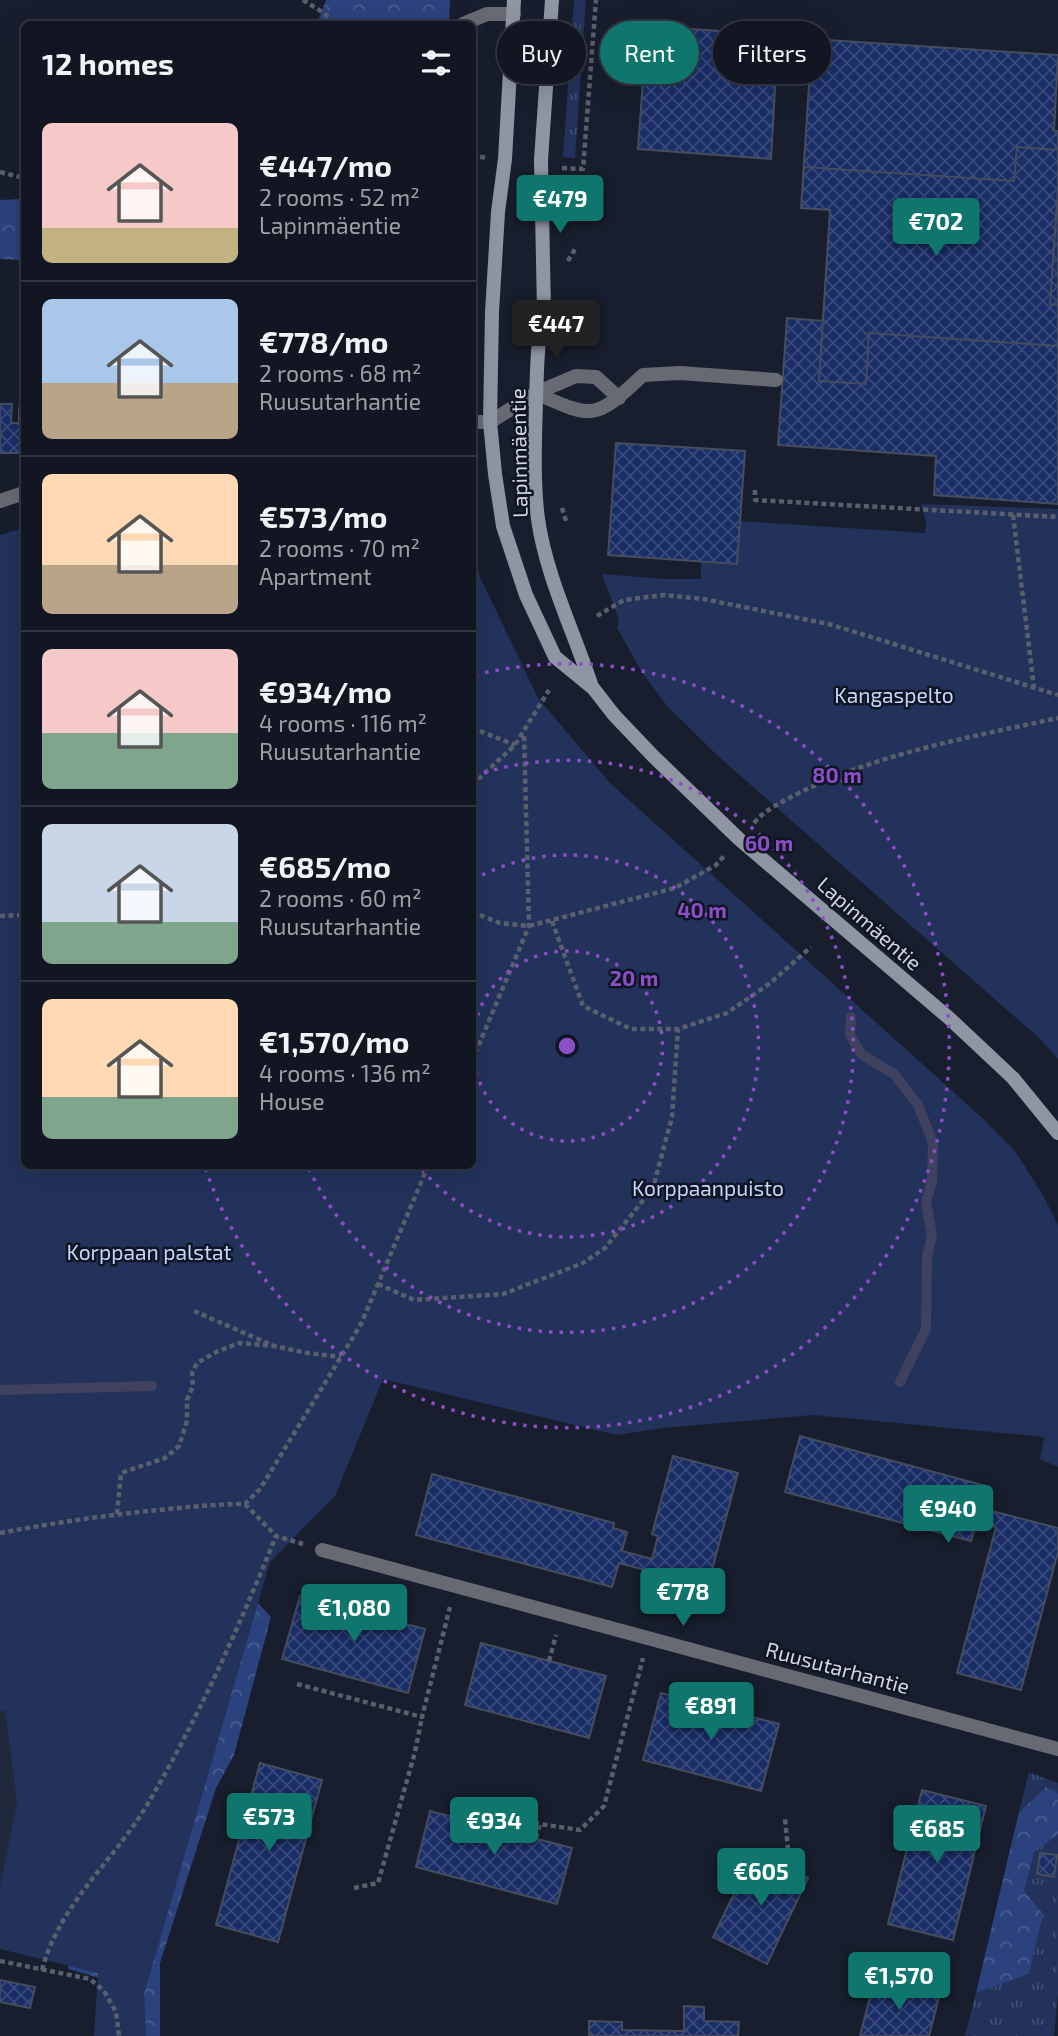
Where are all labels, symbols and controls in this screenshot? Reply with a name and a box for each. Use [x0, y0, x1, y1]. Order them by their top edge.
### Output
chip: Buy [497, 21, 586, 84]
chip: Rent [600, 21, 699, 84]
chip: Filters [713, 21, 831, 84]
icon: filters [417, 44, 455, 82]
text: 12 homes [42, 45, 174, 81]
text: €447/mo [259, 147, 392, 183]
icon: home [98, 151, 182, 235]
pin: €479 [519, 176, 601, 235]
text: 2 rooms · 52 m² [259, 183, 420, 211]
text: €479 [532, 184, 588, 212]
pin: €702 [895, 198, 977, 258]
text: €702 [909, 207, 963, 235]
text: Lapinmäentie [259, 211, 401, 239]
pin: €447 [515, 300, 597, 360]
text: €447 [528, 309, 584, 337]
text: €778/mo [259, 323, 388, 359]
icon: home [98, 327, 182, 411]
text: 2 rooms · 68 m² [259, 359, 422, 387]
text: Ruusutarhantie [259, 387, 421, 415]
street label: Lapinmäentie [504, 388, 532, 518]
text: €573/mo [259, 498, 387, 534]
icon: home [98, 502, 182, 586]
text: 2 rooms · 70 m² [259, 534, 420, 562]
text: Apartment [259, 562, 372, 590]
text: €934/mo [259, 673, 392, 709]
icon: home [98, 677, 182, 761]
park label: Kangaspelto [834, 682, 954, 707]
text: 4 rooms · 116 m² [259, 709, 427, 737]
text: Ruusutarhantie [259, 737, 421, 765]
text: 80 m [812, 762, 862, 787]
text: 60 m [745, 830, 793, 855]
text: €685/mo [259, 848, 391, 884]
icon: home [98, 852, 182, 936]
street label: Lapinmäentie [813, 871, 927, 975]
text: 2 rooms · 60 m² [259, 884, 421, 912]
text: 40 m [677, 897, 727, 922]
text: Ruusutarhantie [259, 912, 421, 940]
text: 20 m [610, 965, 658, 990]
text: €1,570/mo [259, 1023, 410, 1059]
icon: home [98, 1027, 182, 1111]
centre of rings [555, 1034, 579, 1058]
text: 4 rooms · 136 m² [259, 1059, 431, 1087]
text: House [259, 1087, 325, 1115]
park label: Korppaanpuisto [632, 1175, 784, 1200]
park label: Korppaan palstat [67, 1239, 231, 1264]
pin: €940 [907, 1486, 989, 1545]
text: €940 [919, 1494, 977, 1522]
pin: €778 [642, 1568, 724, 1628]
text: €778 [656, 1577, 710, 1605]
pin: €1,080 [297, 1584, 411, 1644]
text: €1,080 [317, 1593, 391, 1621]
street label: Ruusutarhantie [763, 1636, 913, 1698]
pin: €891 [670, 1682, 752, 1742]
text: €891 [685, 1691, 737, 1719]
pin: €573 [228, 1794, 310, 1853]
pin: €934 [453, 1798, 535, 1857]
text: €573 [243, 1802, 295, 1830]
text: €934 [466, 1806, 522, 1834]
pin: €685 [896, 1806, 978, 1865]
text: €685 [909, 1814, 965, 1842]
pin: €605 [720, 1848, 802, 1908]
text: €605 [733, 1857, 789, 1885]
pin: €1,570 [842, 1952, 956, 2012]
text: €1,570 [864, 1961, 934, 1989]

